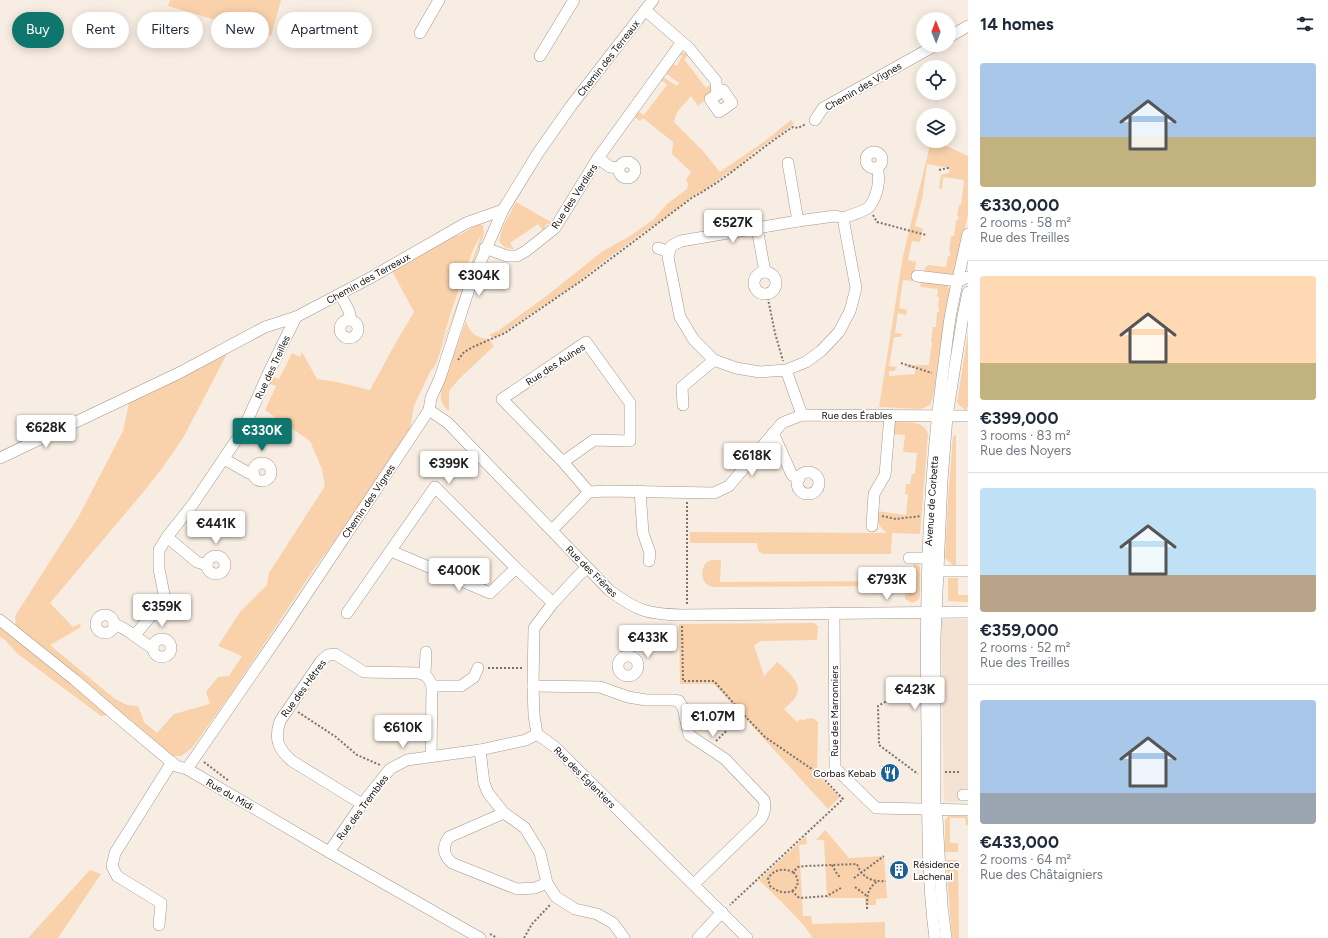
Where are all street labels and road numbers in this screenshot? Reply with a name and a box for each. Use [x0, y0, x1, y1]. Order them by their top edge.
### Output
street label: Chemin des Terreaux [574, 17, 642, 99]
street label: Chemin des Vignes [823, 59, 904, 114]
street label: Rue des Verdiers [548, 161, 601, 231]
street label: Chemin des Terreaux [324, 250, 413, 307]
street label: Rue des Treilles [252, 333, 293, 401]
street label: Rue des Aulnes [523, 340, 588, 389]
street label: Rue des Érables [822, 409, 893, 422]
street label: Avenue de Corbetta [922, 455, 941, 547]
street label: Chemin des Vignes [339, 462, 398, 541]
street label: Rue des Frênes [563, 543, 621, 600]
street label: Rue des Hêtres [278, 656, 329, 720]
street label: Rue des Marronniers [828, 665, 841, 757]
street label: Rue des Églantiers [551, 744, 619, 811]
street label: Rue des Trembles [333, 772, 392, 843]
street label: Rue du Midi [204, 776, 256, 813]

